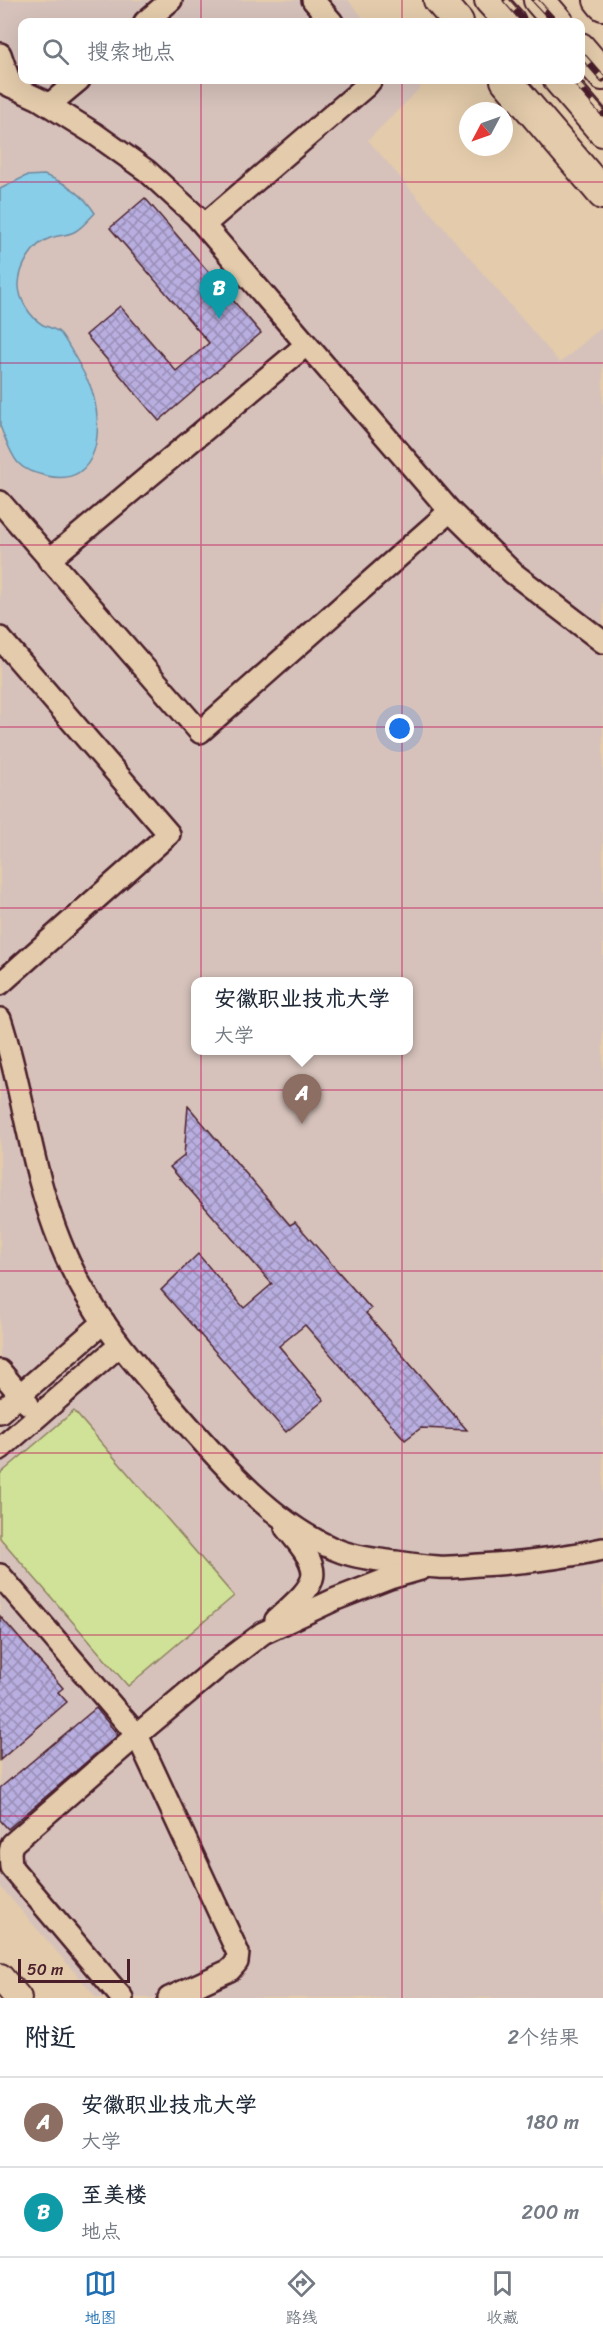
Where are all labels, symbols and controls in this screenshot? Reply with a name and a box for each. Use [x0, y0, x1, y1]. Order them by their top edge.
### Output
search box [18, 18, 585, 84]
text: 搜索地点 [87, 32, 175, 71]
icon: search [39, 35, 72, 68]
north arrow [459, 102, 513, 156]
pin: B [200, 270, 238, 319]
your location [385, 714, 414, 743]
popup [191, 977, 413, 1055]
text: 安徽职业技术大学 [214, 979, 390, 1018]
text: 大学 [214, 1018, 254, 1053]
pin: A [282, 1074, 322, 1124]
text: 50 m [27, 1955, 63, 1984]
scale bar [18, 1956, 130, 1984]
text: 附近 [24, 2014, 76, 2060]
text: 2个结果 [507, 2020, 579, 2055]
text: 安徽职业技术大学 [81, 2085, 257, 2124]
text: A [37, 2105, 50, 2140]
text: 180 m [525, 2105, 579, 2140]
text: 大学 [81, 2124, 121, 2159]
text: 至美楼 [81, 2175, 147, 2214]
text: B [37, 2195, 50, 2230]
text: 200 m [522, 2195, 579, 2230]
text: 地点 [81, 2214, 121, 2249]
tab: 地图 [84, 2267, 117, 2332]
tab: 路线 [285, 2267, 318, 2332]
tab: 收藏 [486, 2267, 519, 2332]

